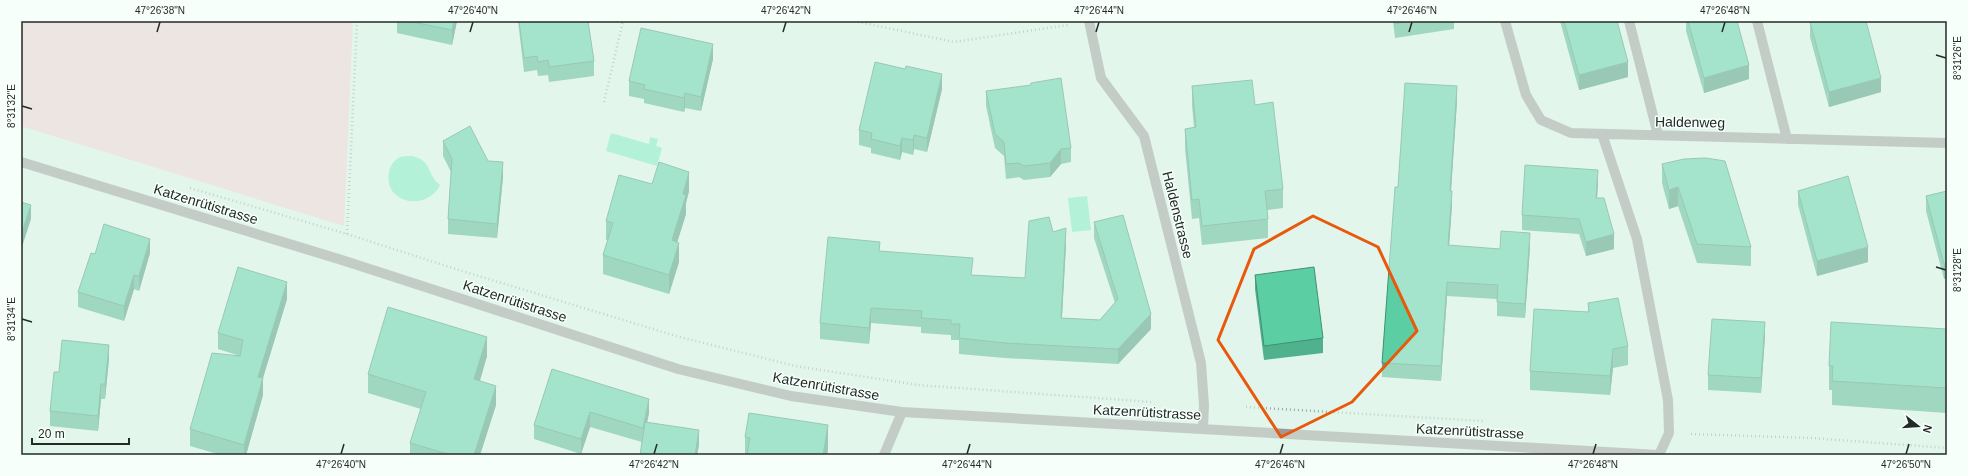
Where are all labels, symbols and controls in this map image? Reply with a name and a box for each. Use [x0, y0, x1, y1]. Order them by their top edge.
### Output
text: 47°26'38"N [135, 5, 185, 16]
text: 47°26'40"N [448, 5, 498, 16]
text: 47°26'42"N [761, 5, 811, 16]
text: 47°26'44"N [1074, 5, 1124, 16]
text: 47°26'46"N [1387, 5, 1437, 16]
text: 47°26'48"N [1700, 5, 1750, 16]
text: 8°31'26"E [1952, 36, 1963, 80]
text: 8°31'32"E [6, 84, 17, 128]
street label: Haldenweg [1655, 113, 1725, 131]
street label: Haldenstrasse [1159, 170, 1197, 261]
street label: Katzenrütistrasse [152, 181, 260, 228]
text: 8°31'28"E [1952, 248, 1963, 292]
street label: Katzenrütistrasse [461, 277, 569, 325]
text: 8°31'34"E [6, 297, 17, 341]
street label: Katzenrütistrasse [771, 369, 881, 403]
street label: Katzenrütistrasse [1093, 401, 1202, 423]
north arrow [1898, 406, 1938, 446]
scale bar [32, 420, 129, 446]
street label: Katzenrütistrasse [1416, 420, 1525, 442]
text: N [1921, 423, 1934, 435]
text: 20 m [38, 427, 65, 441]
text: 47°26'40"N [316, 459, 366, 470]
text: 47°26'42"N [629, 459, 679, 470]
text: 47°26'44"N [942, 459, 992, 470]
text: 47°26'46"N [1255, 459, 1305, 470]
text: 47°26'48"N [1568, 459, 1618, 470]
text: 47°26'50"N [1881, 459, 1931, 470]

